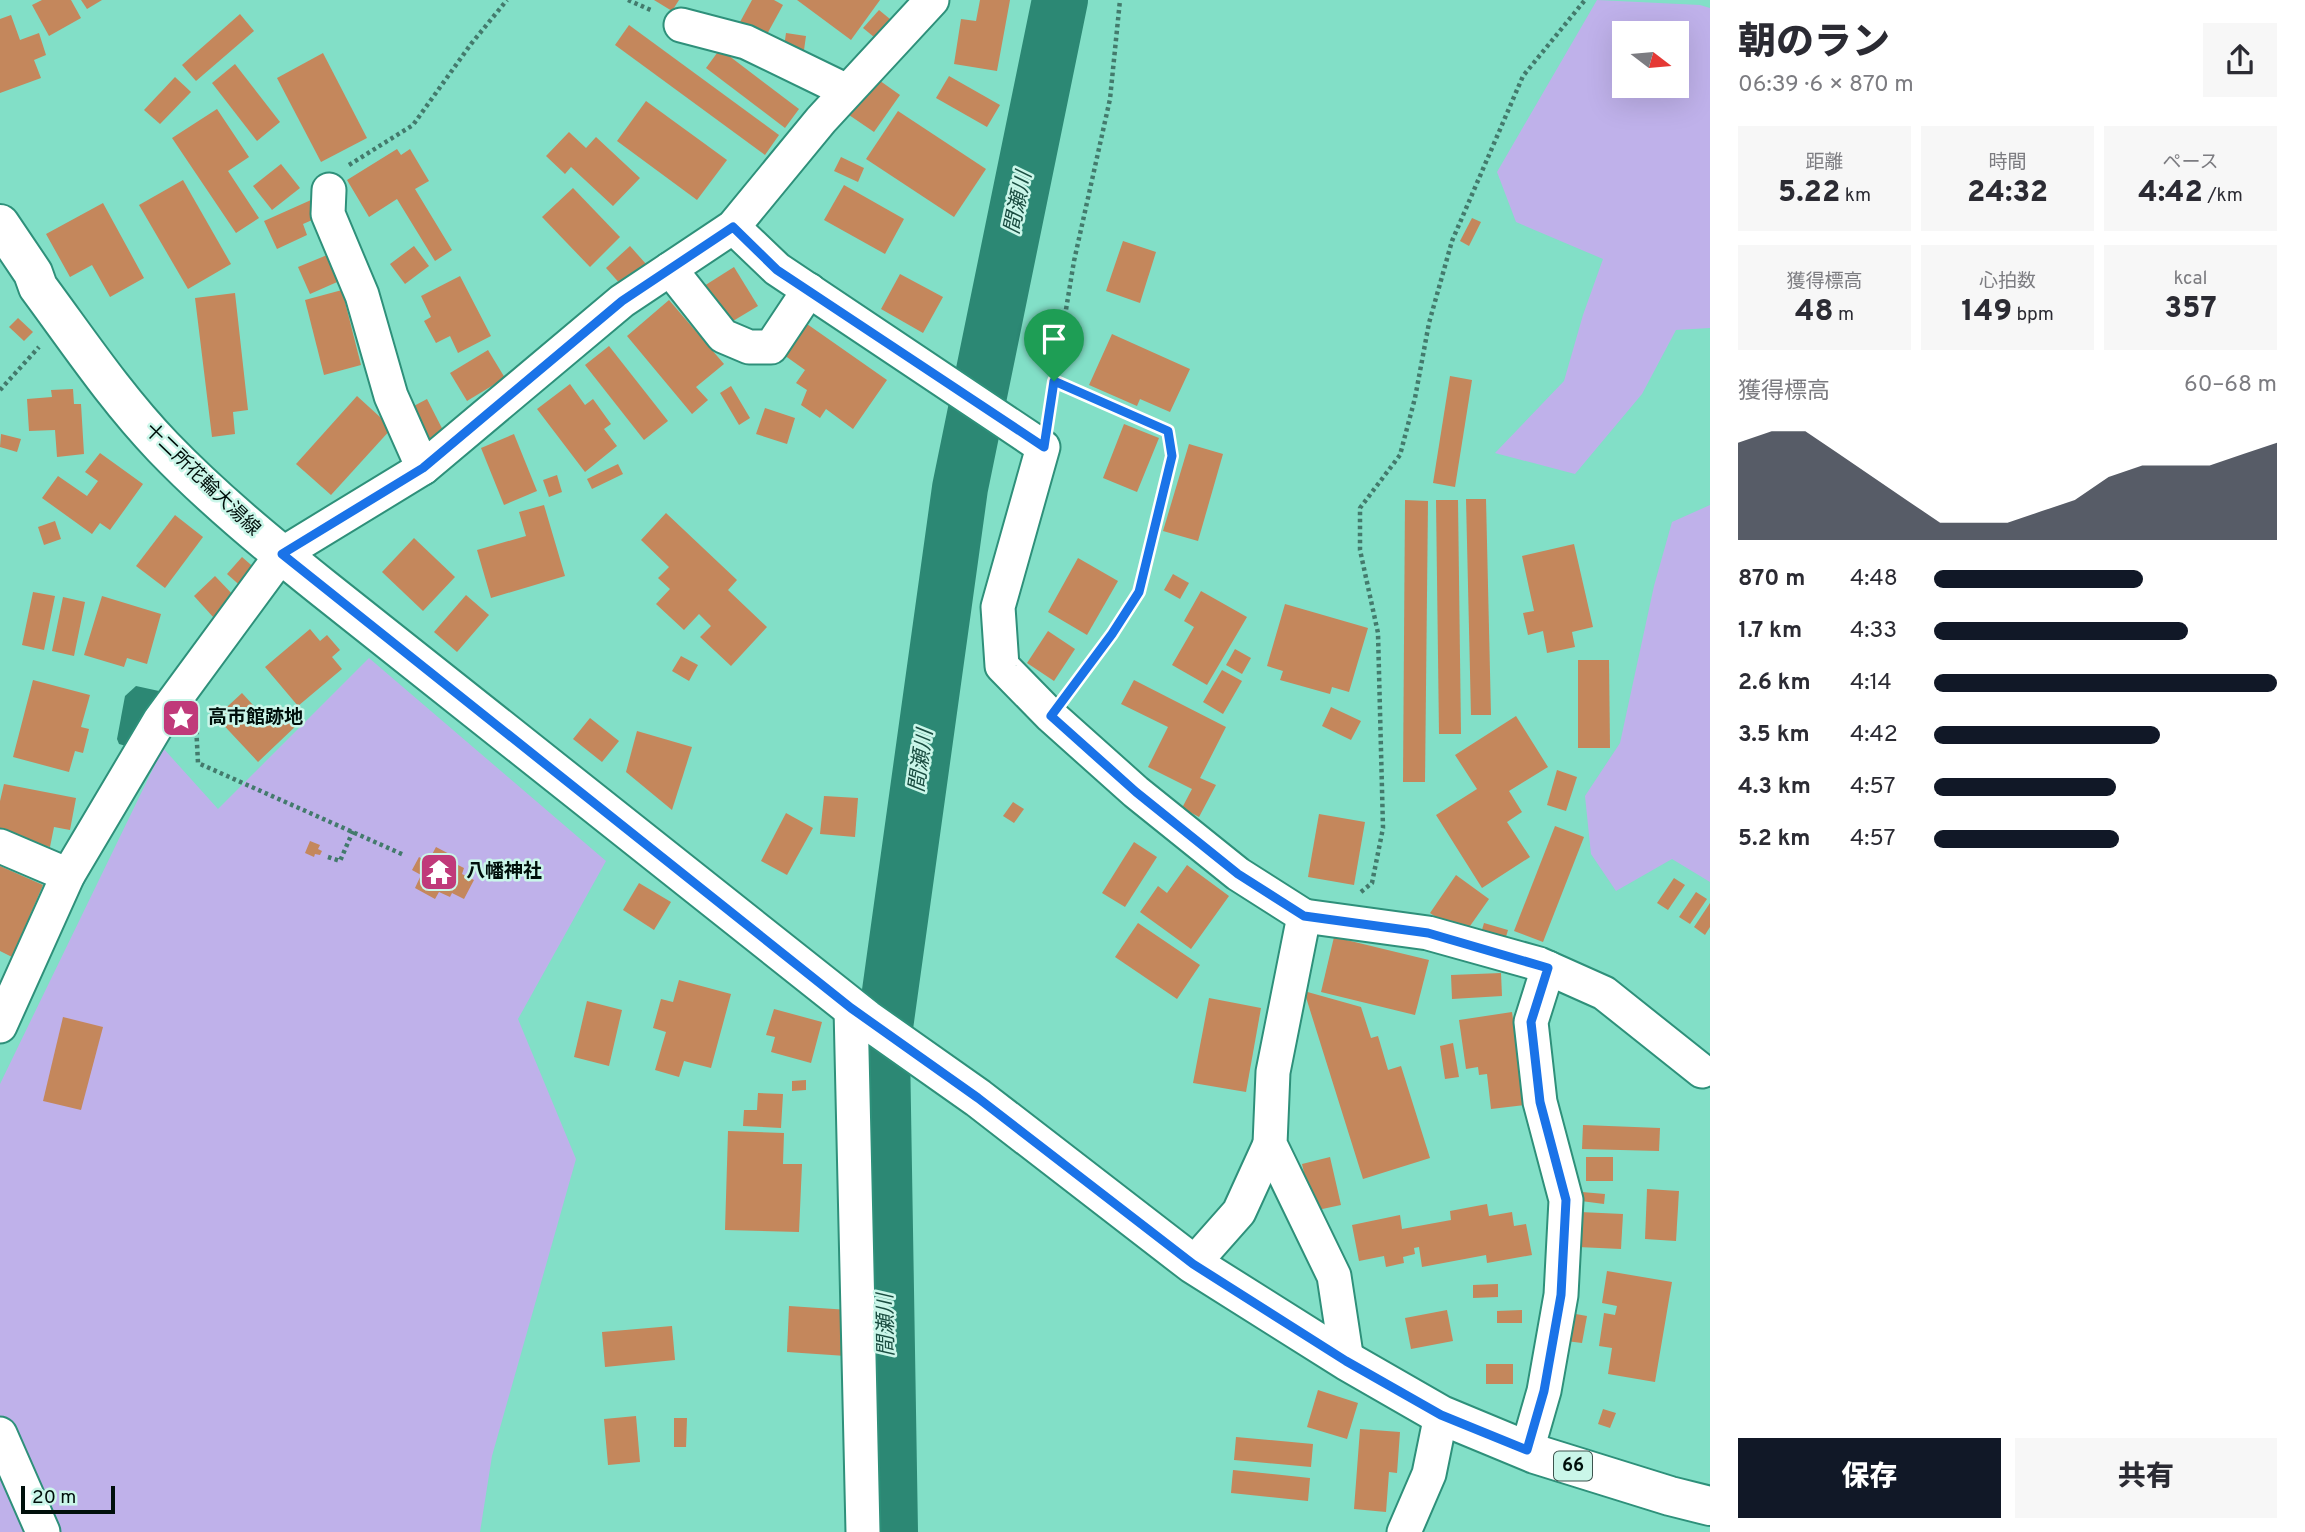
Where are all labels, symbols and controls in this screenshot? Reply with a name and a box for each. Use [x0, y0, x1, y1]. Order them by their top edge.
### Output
text: 朝のラン [1738, 20, 1890, 69]
north arrow [1612, 21, 1689, 98]
map controls [1612, 21, 1689, 98]
button: share [2203, 23, 2277, 97]
text: 06:39 · 6 × 870 m [1738, 71, 1914, 100]
text: 距離 [1805, 151, 1844, 175]
text: 時間 [1988, 151, 2027, 175]
text: ペース [2162, 151, 2219, 175]
water label: 間瀬川 [999, 167, 1039, 237]
text: 5.22 [1778, 175, 1840, 212]
text: 24:32 [1967, 175, 2048, 212]
text: 4:42 [2138, 175, 2203, 212]
text: km [1840, 184, 1871, 208]
text: /km [2203, 184, 2243, 208]
text: kcal [2174, 267, 2207, 291]
text: 獲得標高 [1786, 270, 1863, 294]
text: 心拍数 [1979, 270, 2036, 294]
text: 357 [2164, 291, 2217, 328]
text: 48 [1795, 294, 1834, 331]
text: 149 [1961, 294, 2012, 331]
text: m [1834, 303, 1854, 327]
text: bpm [2012, 303, 2054, 327]
pin [1024, 309, 1084, 381]
icon: arrive [1035, 320, 1073, 358]
text: 60–68 m [2184, 371, 2277, 400]
text: 獲得標高 [1738, 378, 1830, 407]
street label: 十二所花輪大湯線 [139, 419, 265, 541]
text: 870 m [1738, 565, 1805, 594]
text: 4:48 [1850, 565, 1898, 594]
text: 1.7 km [1738, 617, 1802, 646]
text: 4:33 [1850, 617, 1897, 646]
text: 2.6 km [1738, 669, 1811, 698]
text: 4:14 [1850, 669, 1892, 698]
place icon: 高市館跡地 [160, 697, 202, 739]
place label: 高市館跡地 [208, 706, 303, 730]
text: 3.5 km [1738, 721, 1810, 750]
text: 4:42 [1850, 721, 1898, 750]
water label: 間瀬川 [904, 726, 940, 794]
text: 4.3 km [1738, 773, 1811, 802]
text: 4:57 [1850, 773, 1896, 802]
text: 5.2 km [1738, 825, 1811, 854]
text: 4:57 [1850, 825, 1896, 854]
temple icon: 八幡神社 [418, 851, 460, 893]
place label: 八幡神社 [466, 860, 542, 884]
water label: 間瀬川 [873, 1291, 901, 1357]
button: 保存 [1738, 1438, 2001, 1518]
button: 共有 [2015, 1438, 2277, 1518]
road number: 66 [1554, 1451, 1592, 1480]
scale bar [21, 1483, 116, 1515]
text: 20 m [32, 1486, 76, 1510]

